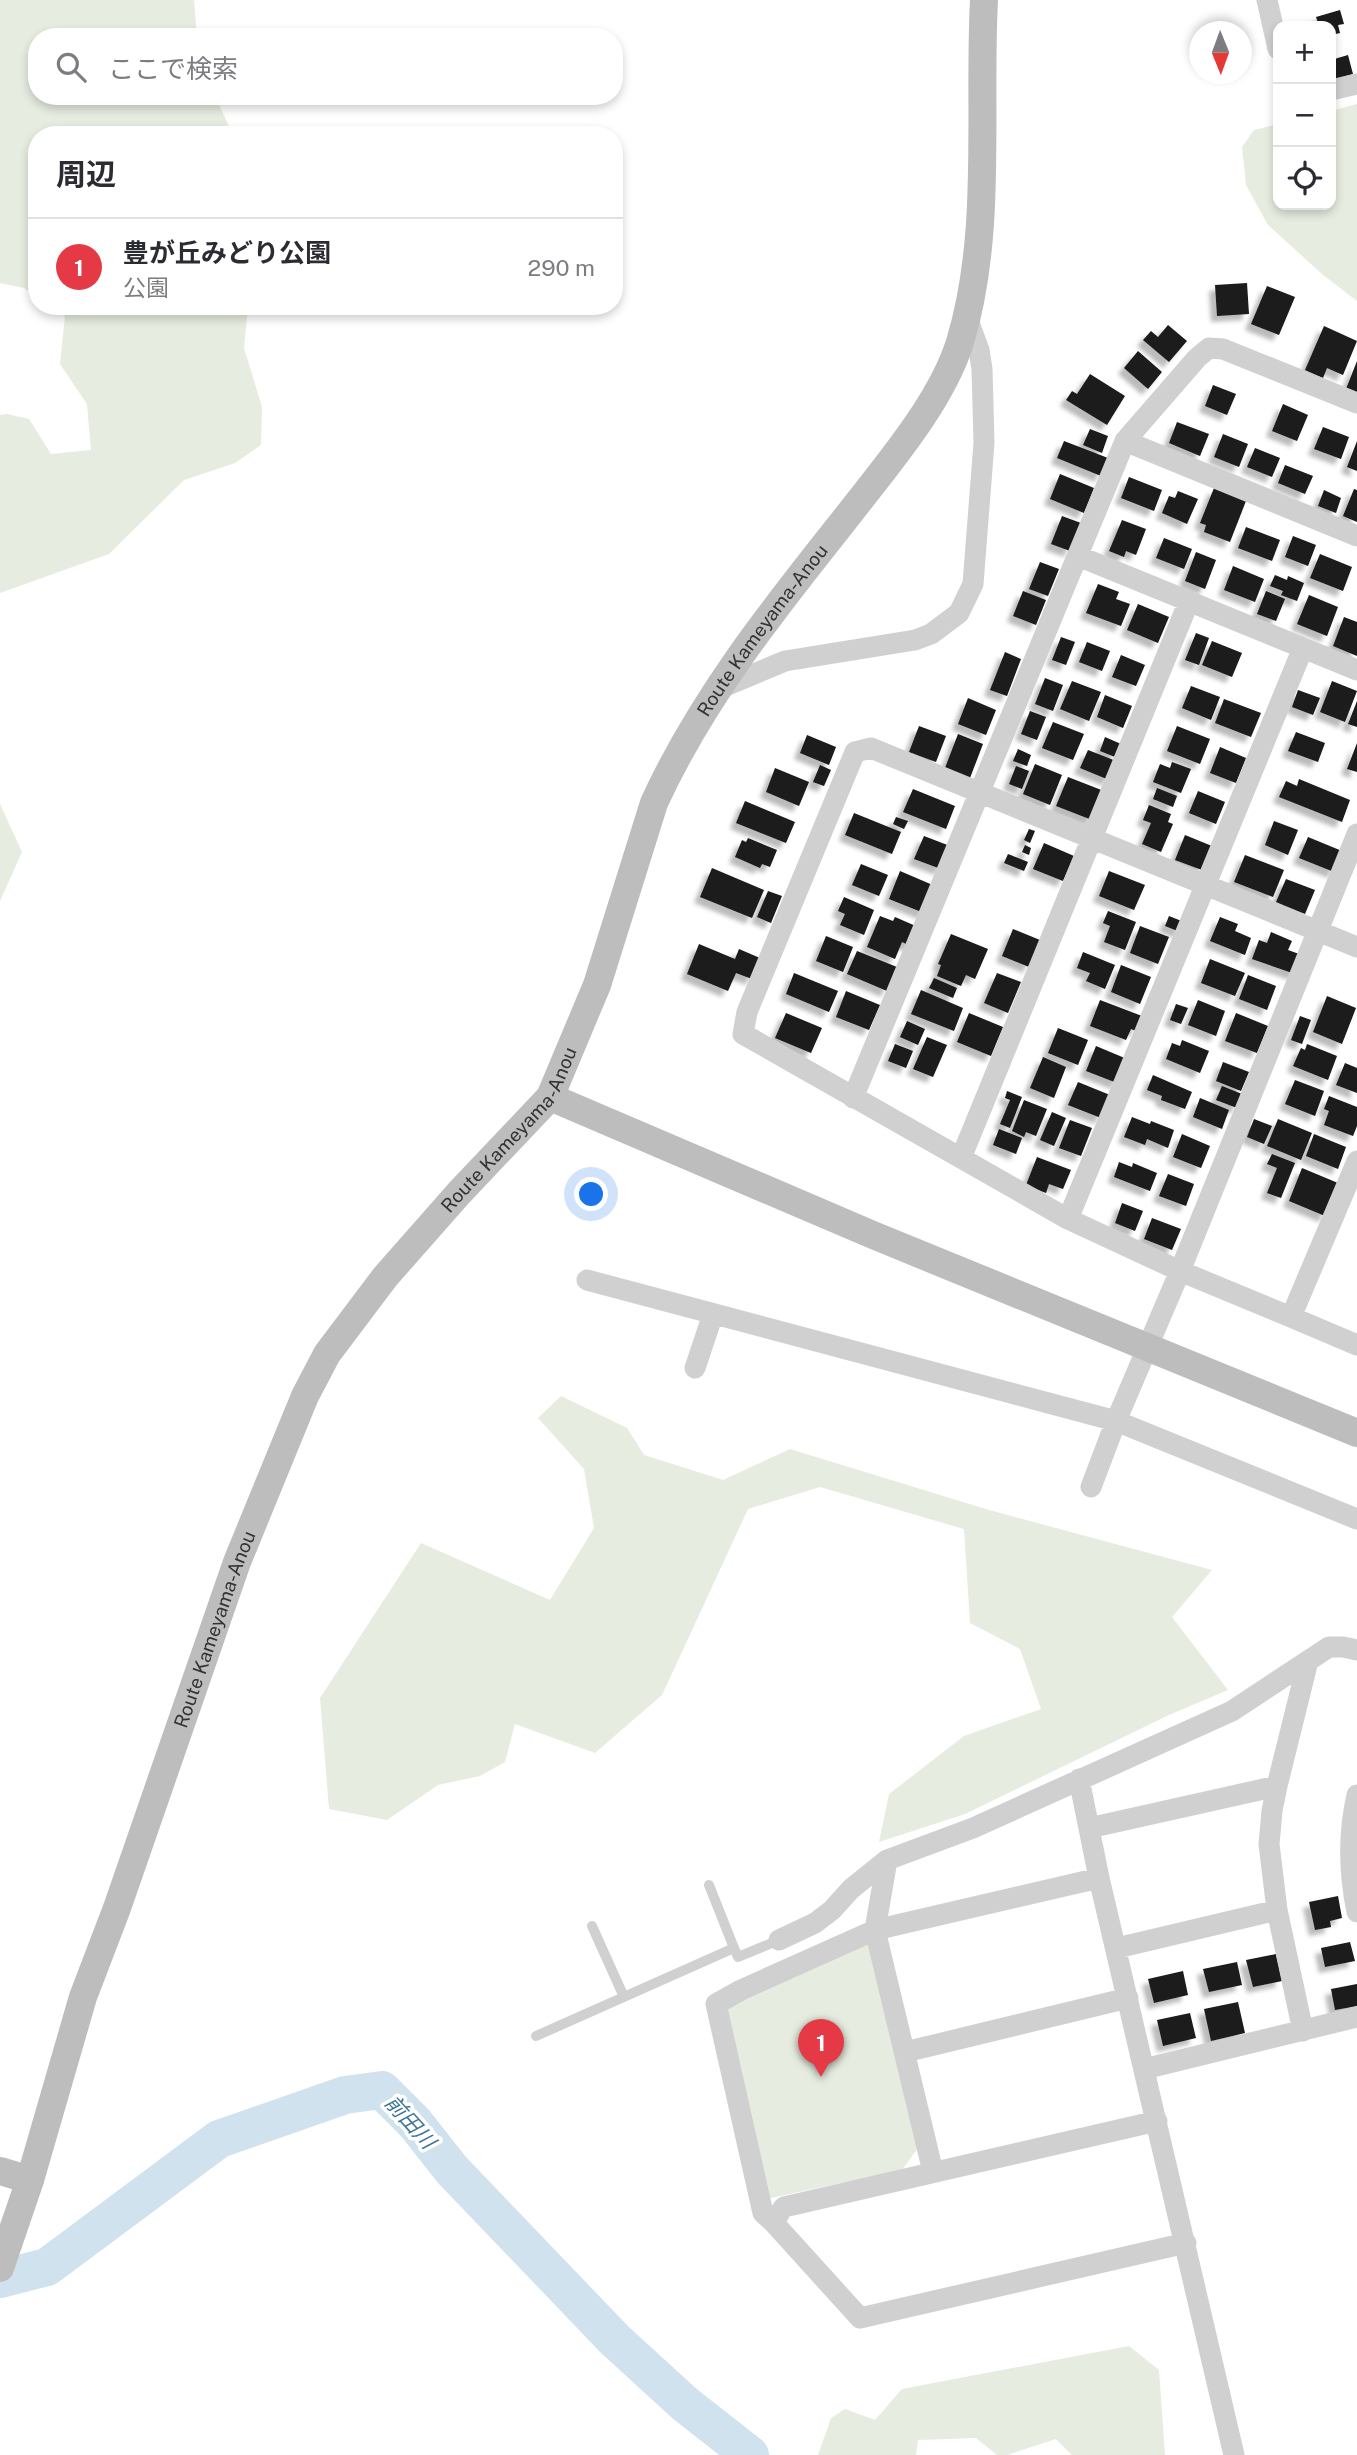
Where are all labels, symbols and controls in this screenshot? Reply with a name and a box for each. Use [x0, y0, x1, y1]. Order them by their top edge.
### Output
north arrow [1189, 21, 1252, 84]
map controls [1273, 21, 1336, 210]
button: + [1273, 21, 1336, 84]
search box [28, 28, 623, 105]
icon: search [52, 48, 90, 86]
text: ここで検索 [108, 53, 238, 84]
button: − [1273, 84, 1336, 147]
button: locate [1273, 147, 1336, 210]
text: 周辺 [56, 156, 116, 192]
text: 豊が丘みどり公園 [123, 237, 331, 268]
text: 1 [74, 254, 84, 281]
text: 290 m [528, 254, 595, 281]
text: 公園 [123, 274, 169, 301]
street label: Route Kameyama-Anou [692, 540, 832, 720]
street label: Route Kameyama-Anou [436, 1044, 581, 1217]
your location [574, 1177, 608, 1211]
street label: Route Kameyama-Anou [169, 1528, 260, 1731]
pin: 1 [798, 2019, 844, 2077]
water label: 前田川 [380, 2090, 442, 2155]

